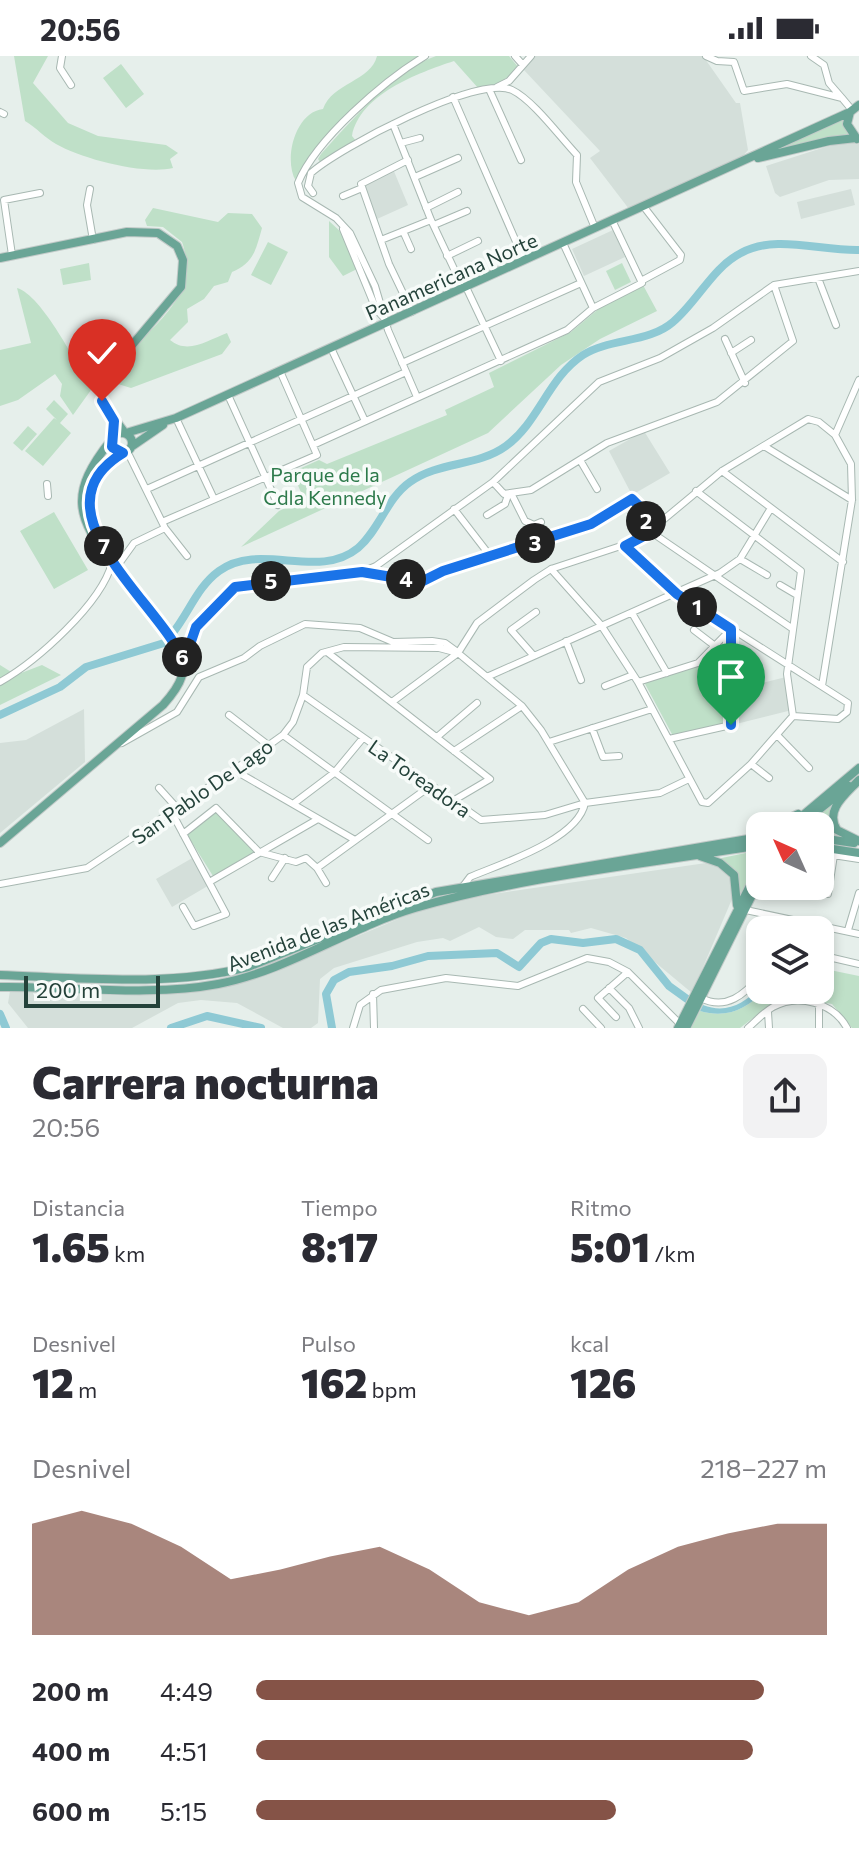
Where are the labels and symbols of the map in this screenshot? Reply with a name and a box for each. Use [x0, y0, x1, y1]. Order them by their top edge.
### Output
street label: Panamericana Norte [361, 227, 541, 325]
pin [68, 319, 136, 401]
park label: Parque de la Cdla Kennedy [263, 462, 387, 509]
pin: 2 [626, 501, 666, 541]
pin: 3 [515, 523, 555, 563]
pin: 7 [84, 526, 124, 566]
pin: 4 [386, 559, 426, 599]
pin: 5 [251, 561, 291, 601]
pin: 1 [677, 587, 717, 627]
pin: 6 [162, 637, 202, 677]
pin [697, 643, 765, 725]
street label: San Pablo De Lago [127, 733, 277, 849]
street label: La Toreadora [364, 734, 476, 822]
north arrow [746, 812, 834, 900]
street label: Avenida de las Américas [223, 876, 433, 976]
scale bar [24, 972, 160, 1008]

